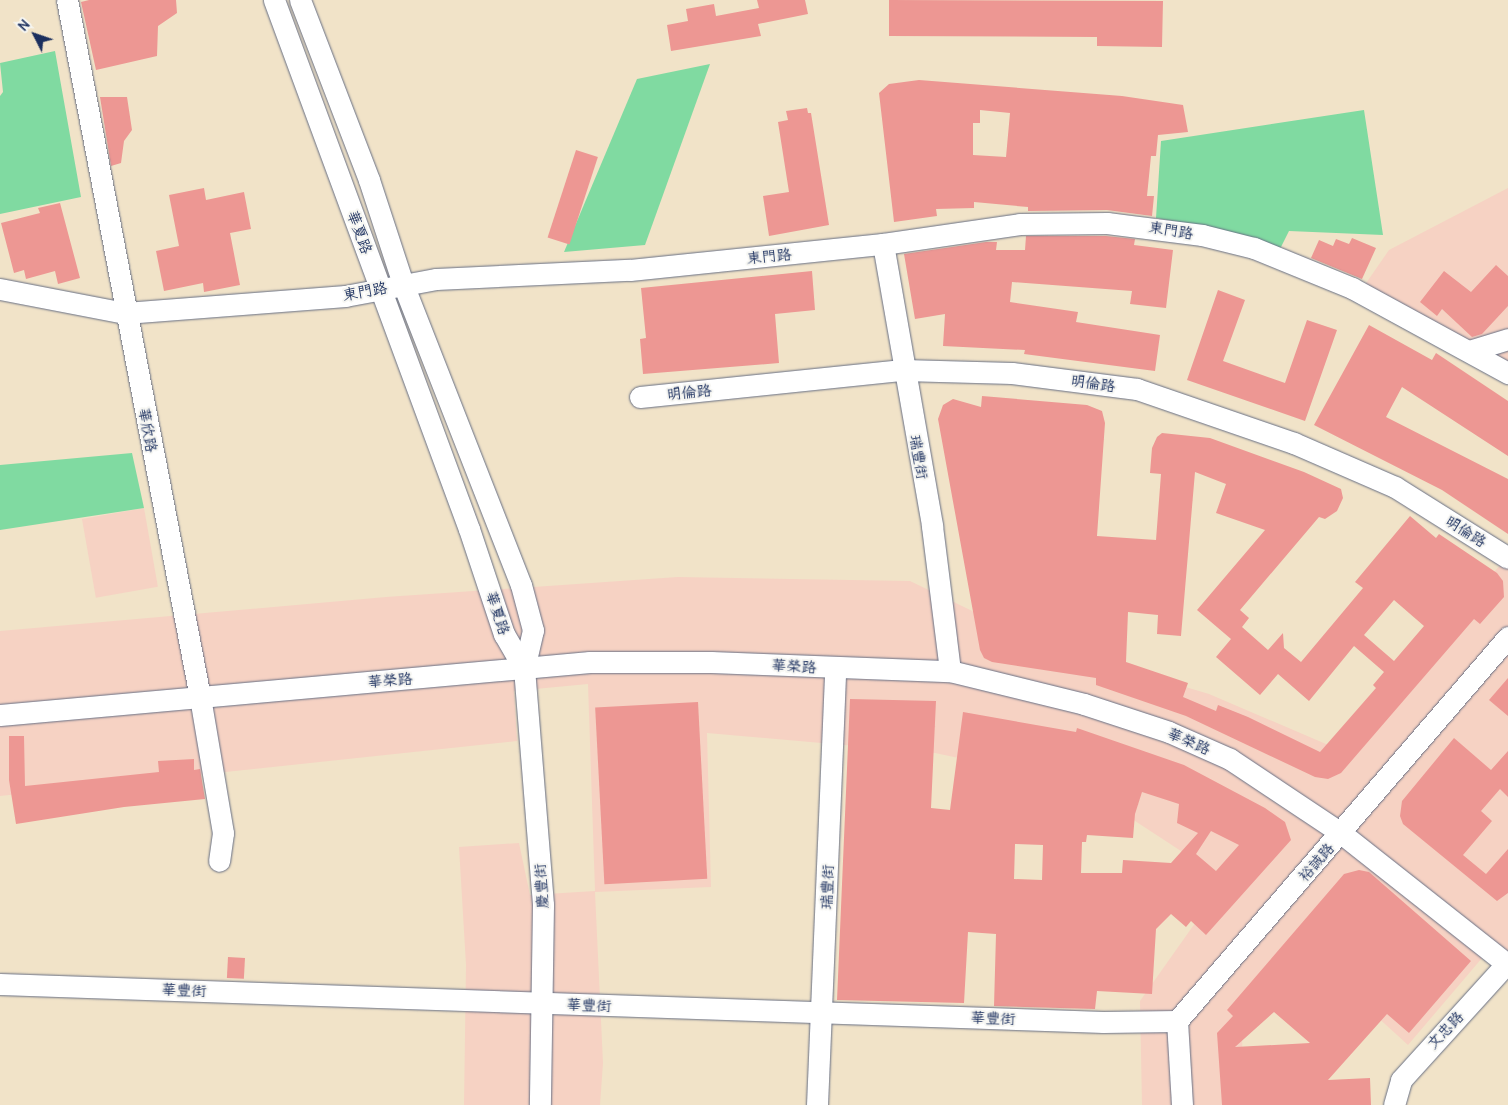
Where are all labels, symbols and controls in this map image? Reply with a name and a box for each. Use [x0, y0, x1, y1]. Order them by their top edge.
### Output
north arrow [10, 10, 60, 60]
text: N [14, 16, 34, 35]
street label: 華夏路 [344, 208, 376, 256]
street label: 東門路 [1147, 218, 1195, 242]
street label: 東門路 [746, 245, 792, 267]
street label: 東門路 [341, 278, 389, 304]
street label: 明倫路 [1069, 371, 1117, 395]
street label: 明倫路 [666, 381, 712, 403]
street label: 華欣路 [135, 406, 161, 454]
street label: 瑞豐街 [906, 433, 932, 481]
street label: 明倫路 [1442, 511, 1490, 551]
street label: 華夏路 [482, 589, 514, 637]
street label: 華榮路 [771, 656, 817, 676]
street label: 華榮路 [367, 669, 413, 691]
street label: 華榮路 [1165, 724, 1213, 758]
street label: 裕誠路 [1294, 839, 1338, 885]
street label: 慶豐街 [530, 863, 552, 909]
street label: 瑞豐街 [817, 864, 837, 910]
street label: 華豐街 [161, 980, 207, 1000]
street label: 華豐街 [566, 995, 612, 1015]
street label: 文忠路 [1423, 1007, 1467, 1053]
street label: 華豐街 [970, 1008, 1016, 1028]

